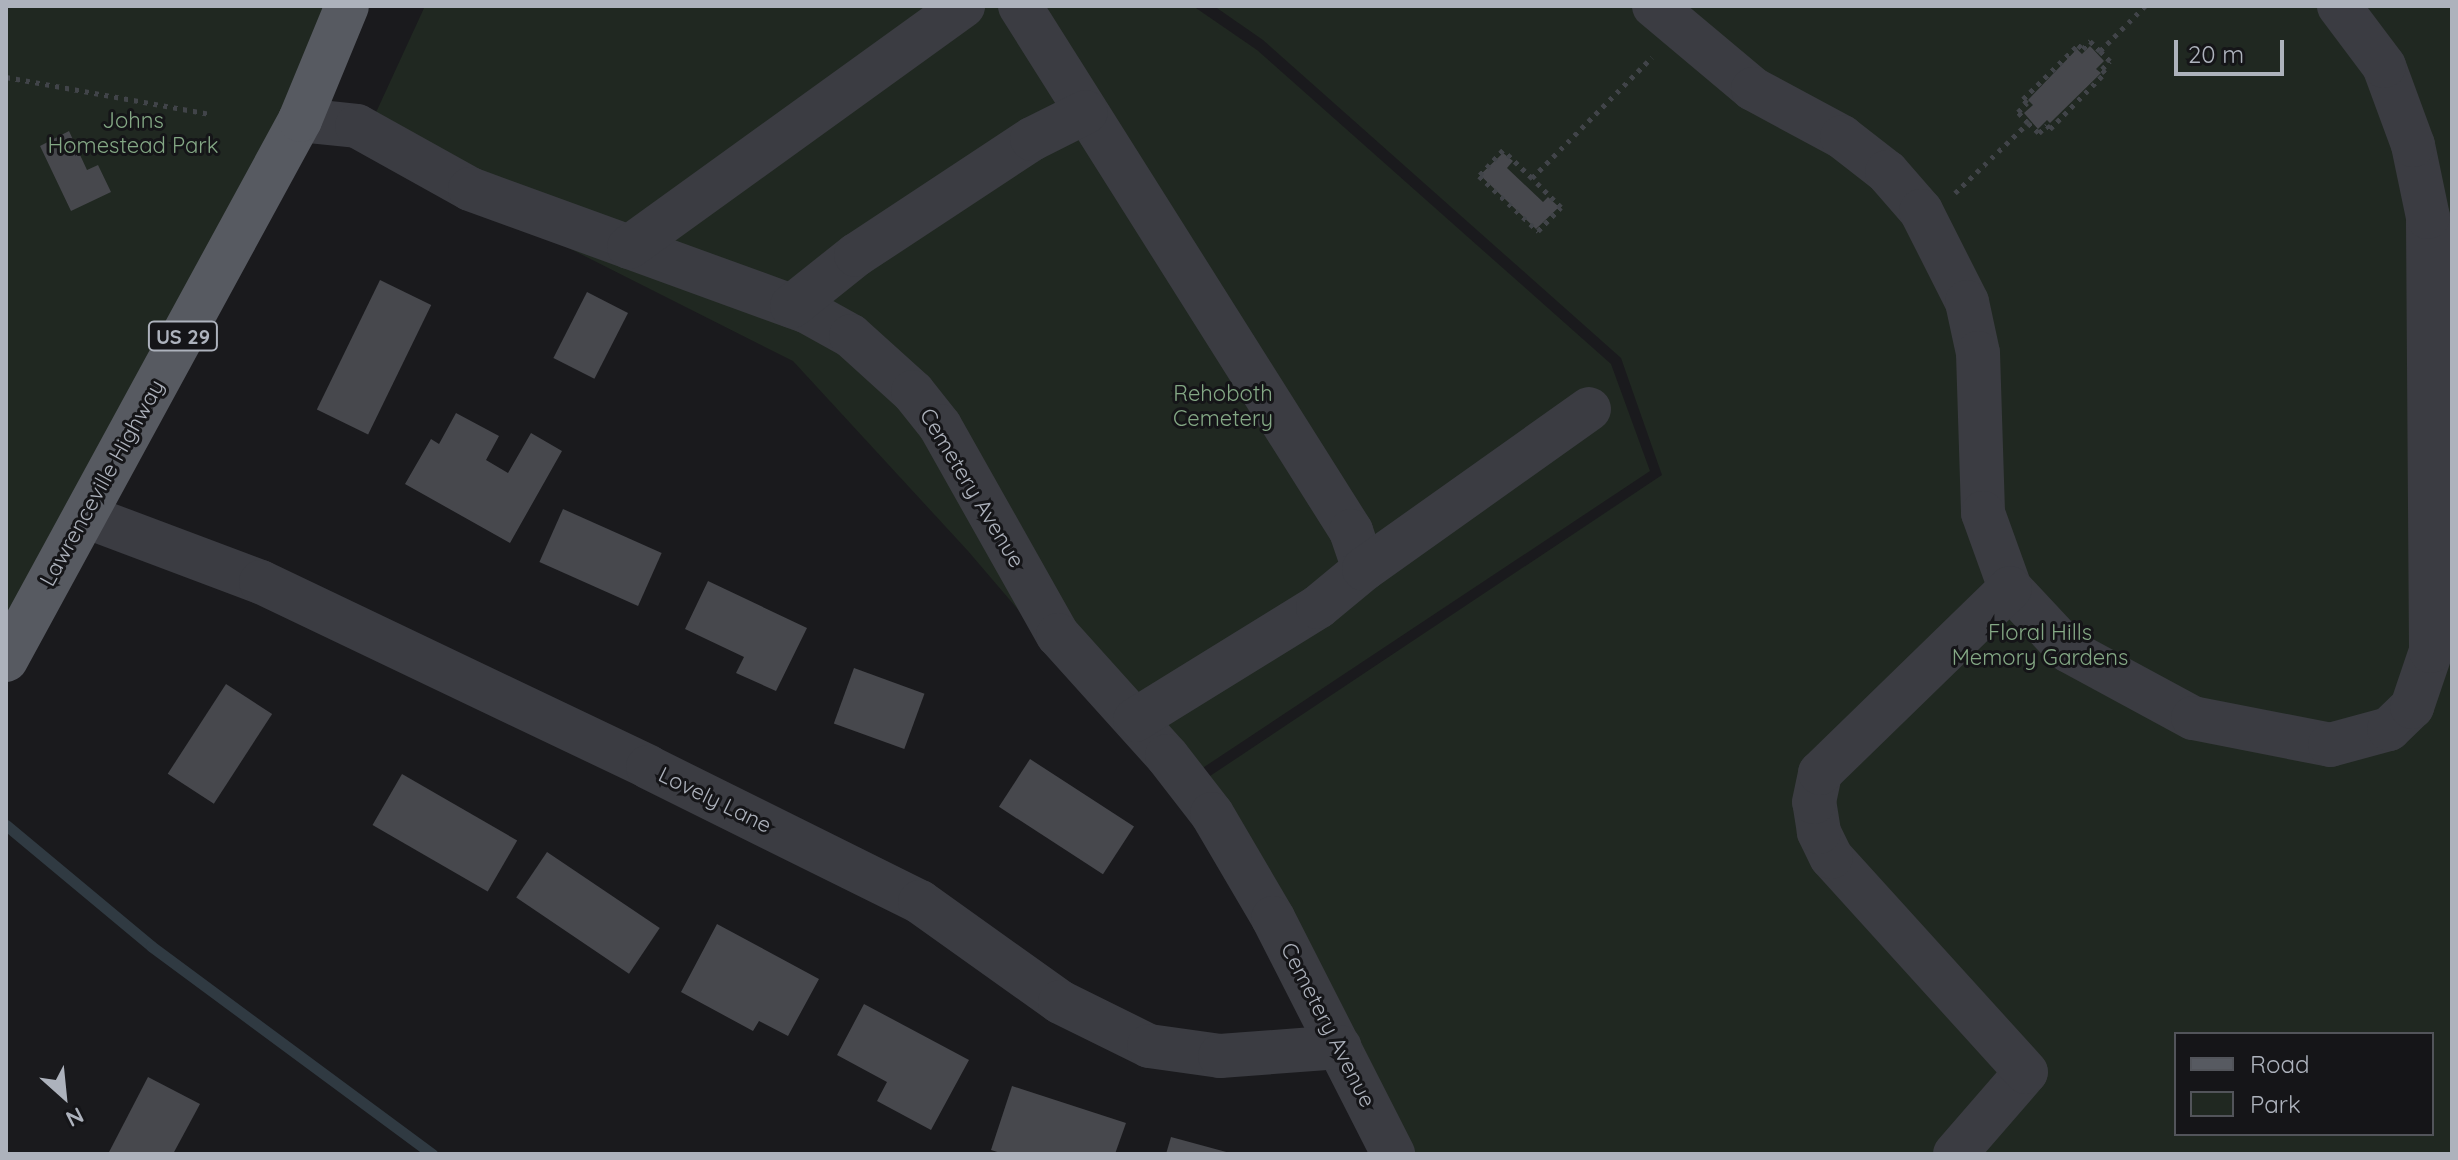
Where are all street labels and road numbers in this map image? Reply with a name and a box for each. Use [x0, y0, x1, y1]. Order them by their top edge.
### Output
road number: US 29 [147, 320, 219, 352]
street label: Lawrenceville Highway [34, 375, 170, 591]
street label: Cemetery Avenue [914, 404, 1030, 572]
street label: Lovely Lane [654, 761, 776, 839]
street label: Cemetery Avenue [1275, 938, 1381, 1112]

